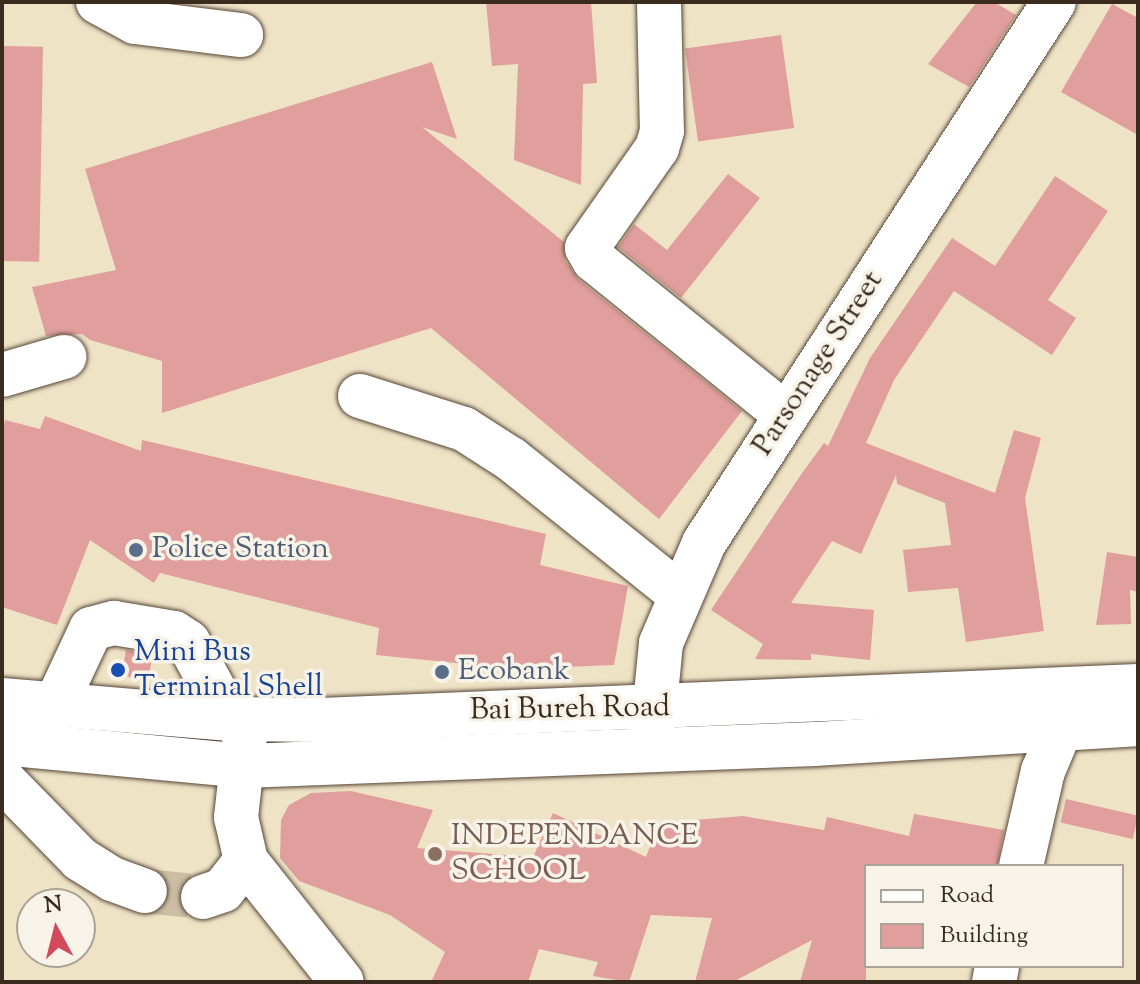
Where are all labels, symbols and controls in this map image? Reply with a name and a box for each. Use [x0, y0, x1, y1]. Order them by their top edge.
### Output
street label: Parsonage Street [746, 265, 892, 463]
place label: Police Station [152, 532, 329, 568]
marker: Police Station [127, 541, 145, 559]
place label: Mini Bus Terminal Shell [134, 635, 323, 706]
place label: Ecobank [458, 654, 570, 690]
marker: Mini Bus Terminal Shell [109, 661, 127, 679]
marker: Ecobank [433, 663, 451, 681]
street label: Bai Bureh Road [470, 690, 670, 730]
place label: INDEPENDANCE SCHOOL [451, 819, 699, 890]
marker: INDEPENDANCE SCHOOL [426, 845, 444, 863]
legend [864, 864, 1124, 968]
text: Road [940, 879, 994, 913]
north arrow [16, 888, 96, 968]
text: N [43, 889, 64, 923]
text: Building [940, 919, 1028, 953]

